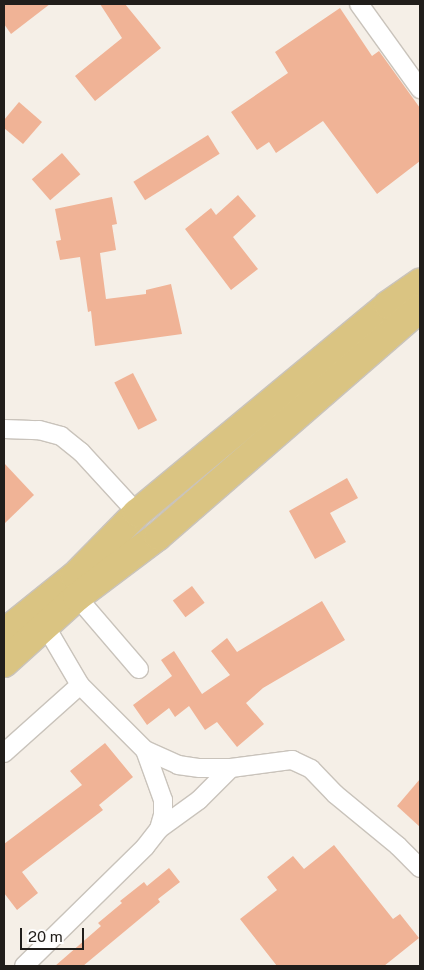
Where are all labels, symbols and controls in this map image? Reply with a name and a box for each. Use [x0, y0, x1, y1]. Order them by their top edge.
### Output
scale bar [22, 918, 86, 950]
text: 20 m [28, 928, 63, 945]

